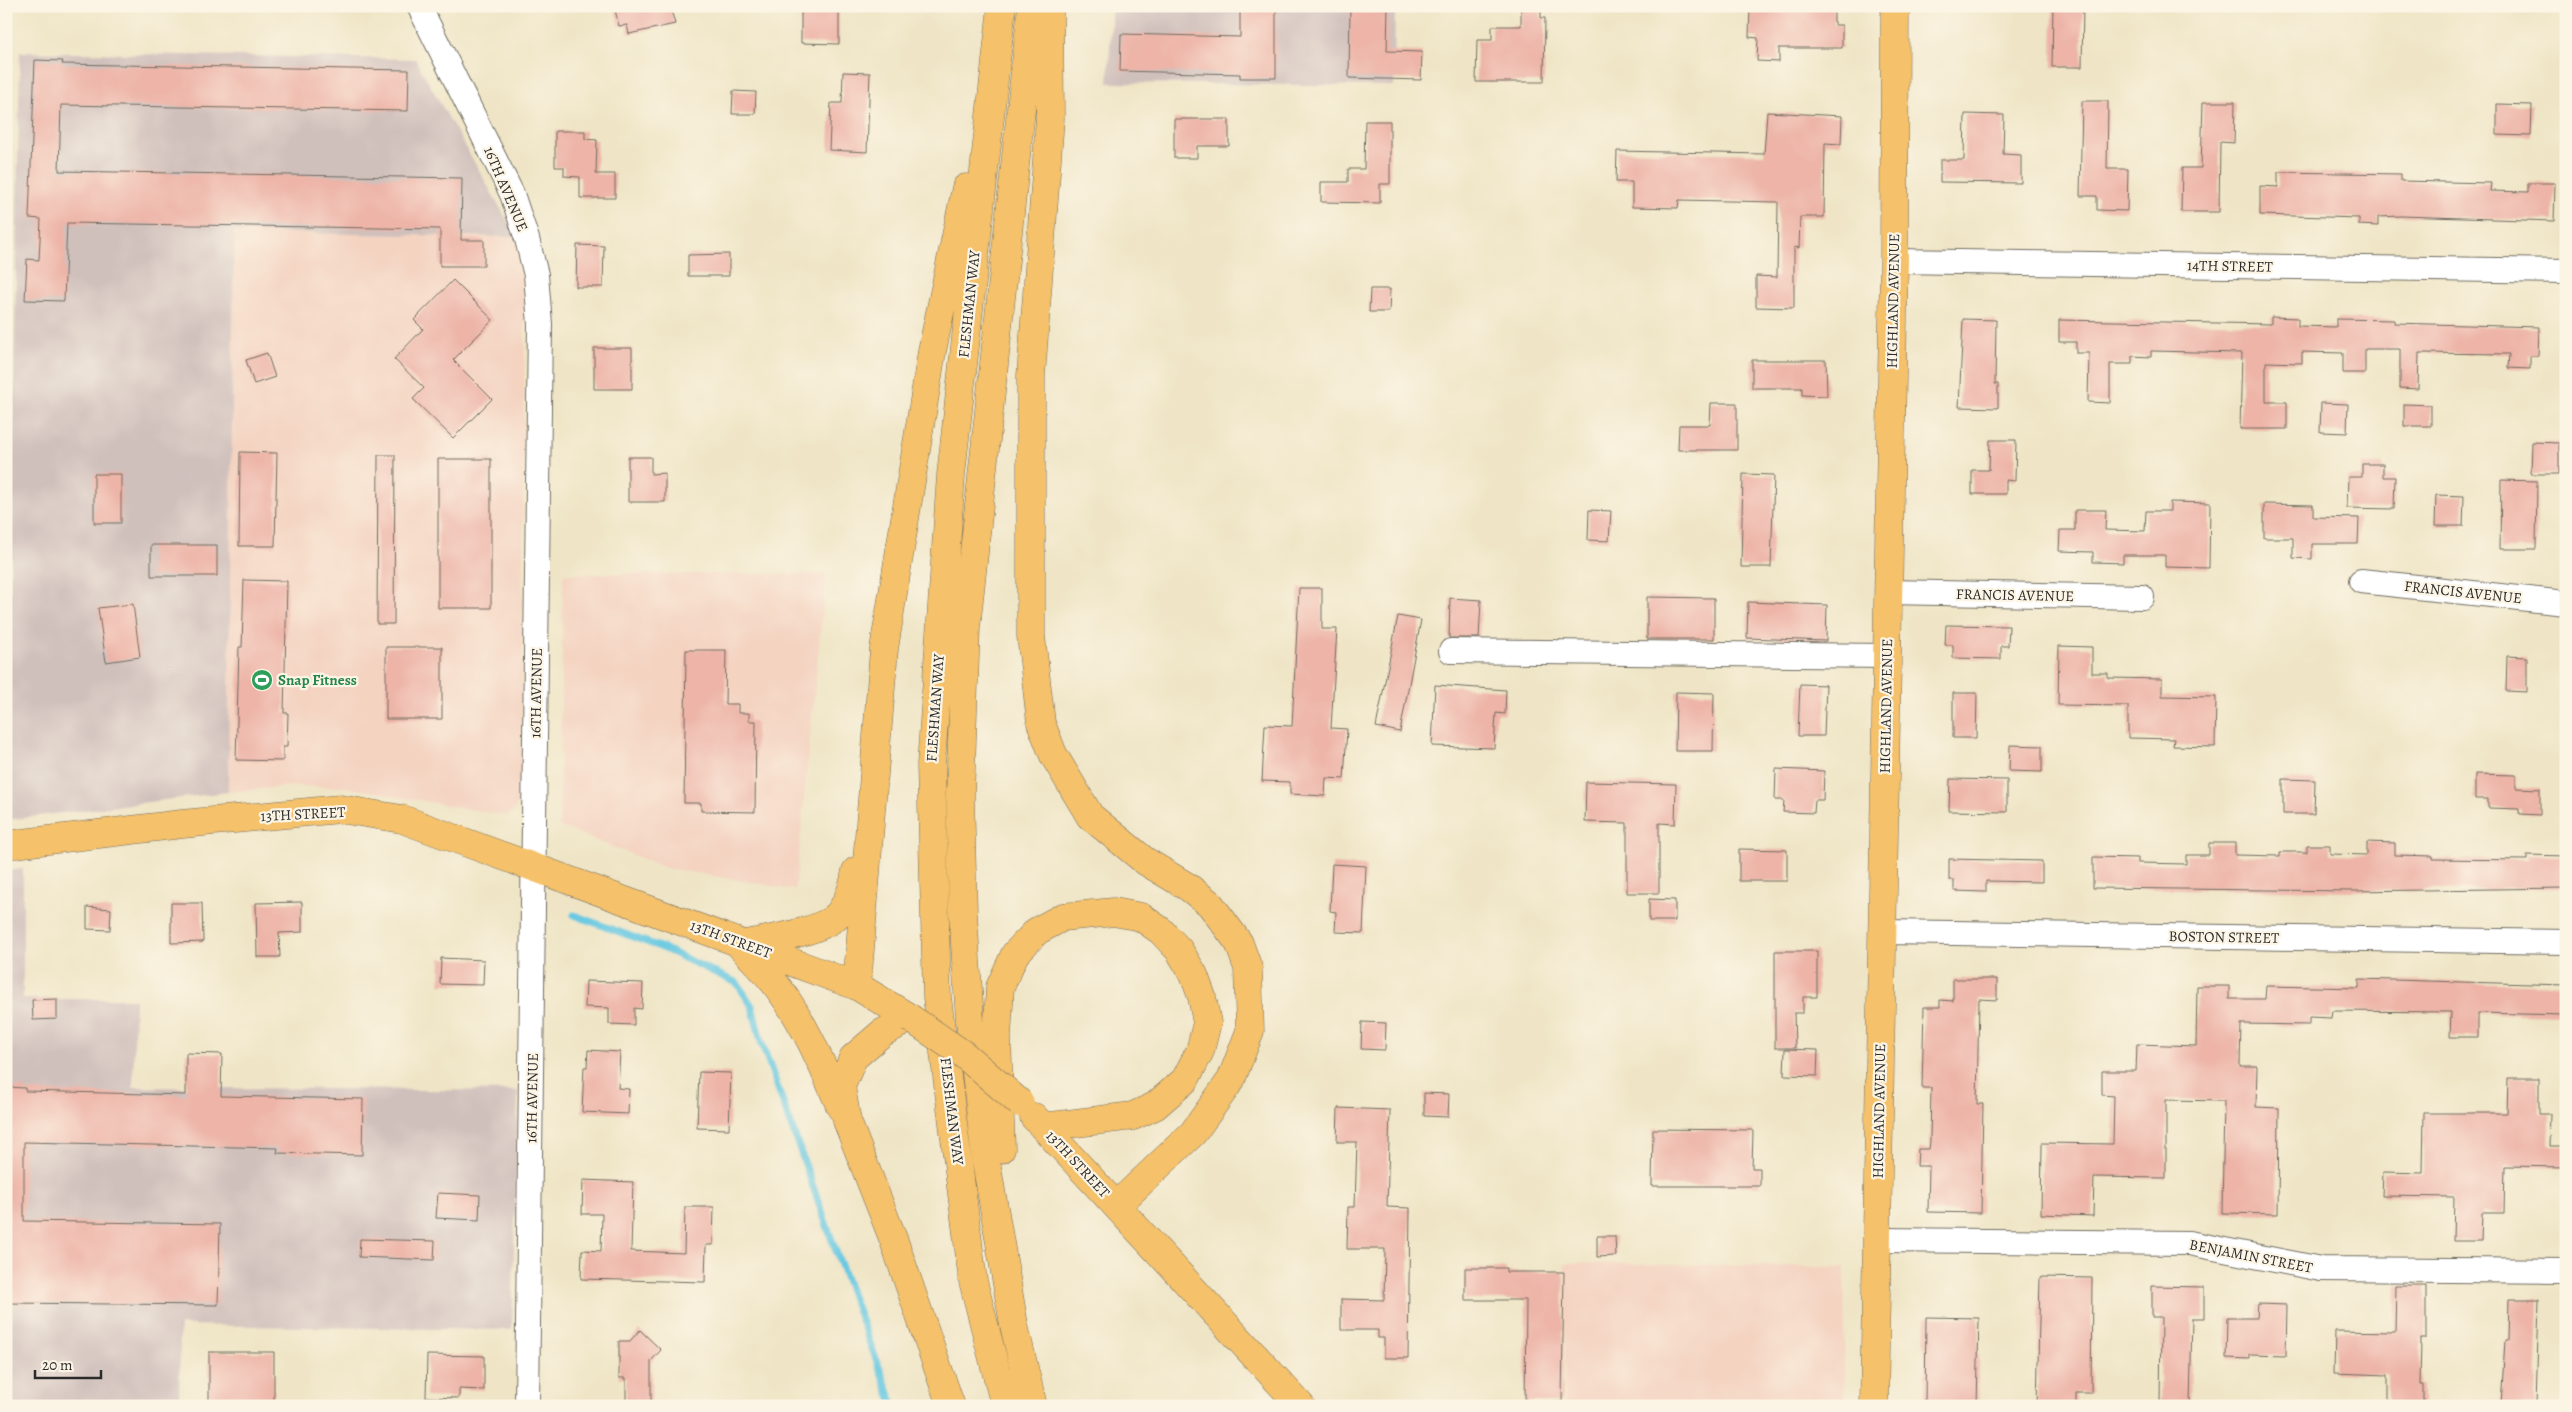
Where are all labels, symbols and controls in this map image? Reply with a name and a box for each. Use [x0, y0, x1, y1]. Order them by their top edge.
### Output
street label: 16TH AVENUE [479, 143, 533, 235]
street label: HIGHLAND AVENUE [1882, 233, 1904, 369]
street label: FLESHMAN WAY [953, 248, 985, 359]
street label: 14TH STREET [2187, 255, 2274, 277]
street label: FRANCIS AVENUE [2403, 576, 2523, 608]
street label: FRANCIS AVENUE [1956, 584, 2074, 606]
street label: HIGHLAND AVENUE [1875, 638, 1897, 774]
street label: 16TH AVENUE [525, 648, 547, 738]
street label: FLESHMAN WAY [921, 653, 949, 763]
sports icon: Snap Fitness [250, 668, 274, 692]
place label: Snap Fitness [278, 670, 357, 690]
street label: 13TH STREET [260, 802, 347, 826]
street label: 13TH STREET [688, 915, 775, 963]
street label: BOSTON STREET [2169, 926, 2280, 948]
street label: HIGHLAND AVENUE [1868, 1043, 1890, 1179]
street label: 16TH AVENUE [521, 1053, 543, 1143]
street label: FLESHMAN WAY [935, 1056, 969, 1167]
street label: 13TH STREET [1042, 1126, 1115, 1203]
street label: BENJAMIN STREET [2188, 1234, 2315, 1278]
scale bar [35, 1347, 101, 1379]
text: 20 m [42, 1355, 73, 1375]

